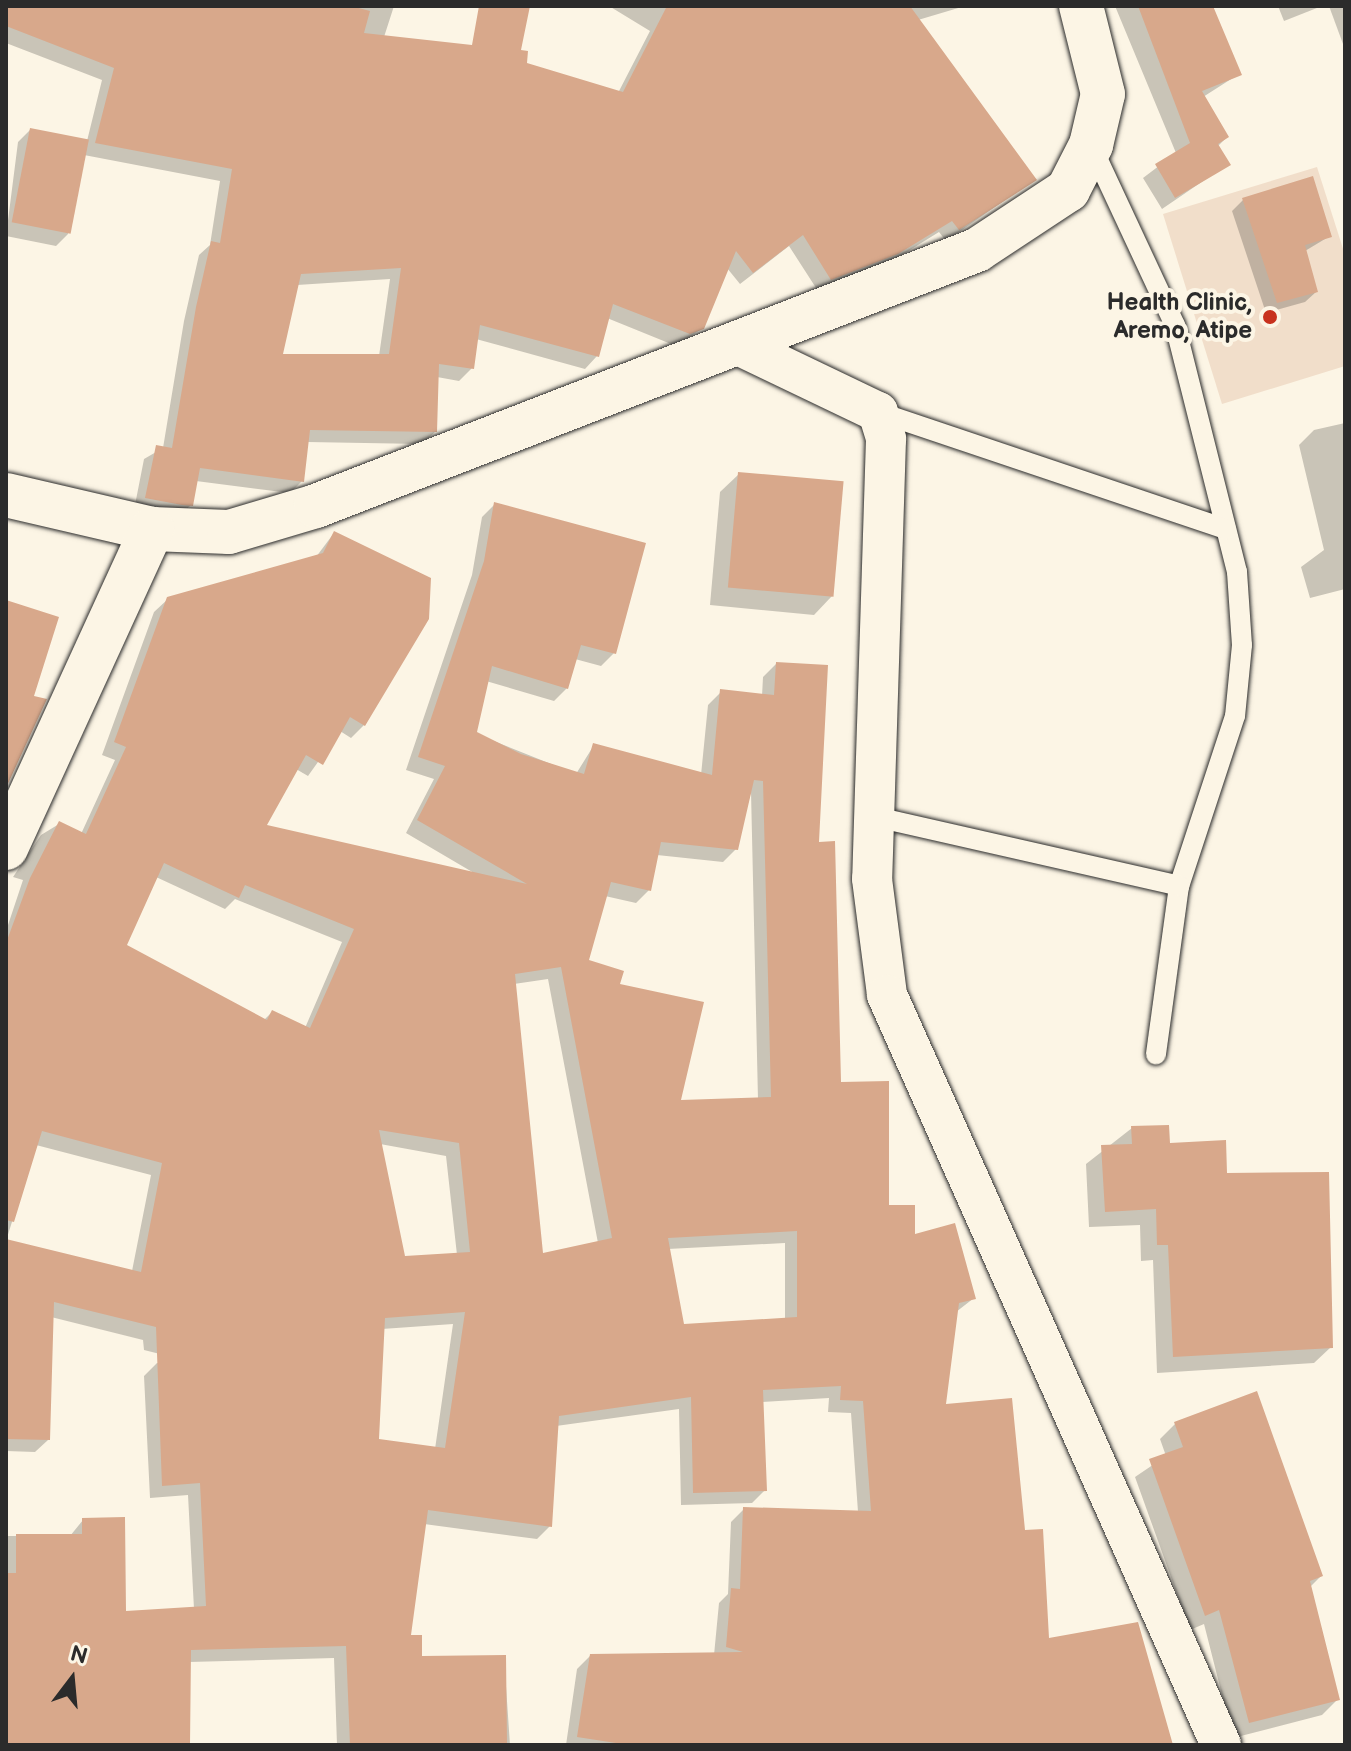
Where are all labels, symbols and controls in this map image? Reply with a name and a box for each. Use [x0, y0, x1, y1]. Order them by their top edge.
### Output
place label: Health Clinic, Aremo, Atipe [1107, 289, 1252, 345]
marker: Health Clinic, Aremo, Atipe [1259, 306, 1281, 328]
north arrow [32, 1639, 112, 1719]
text: N [67, 1640, 90, 1671]

